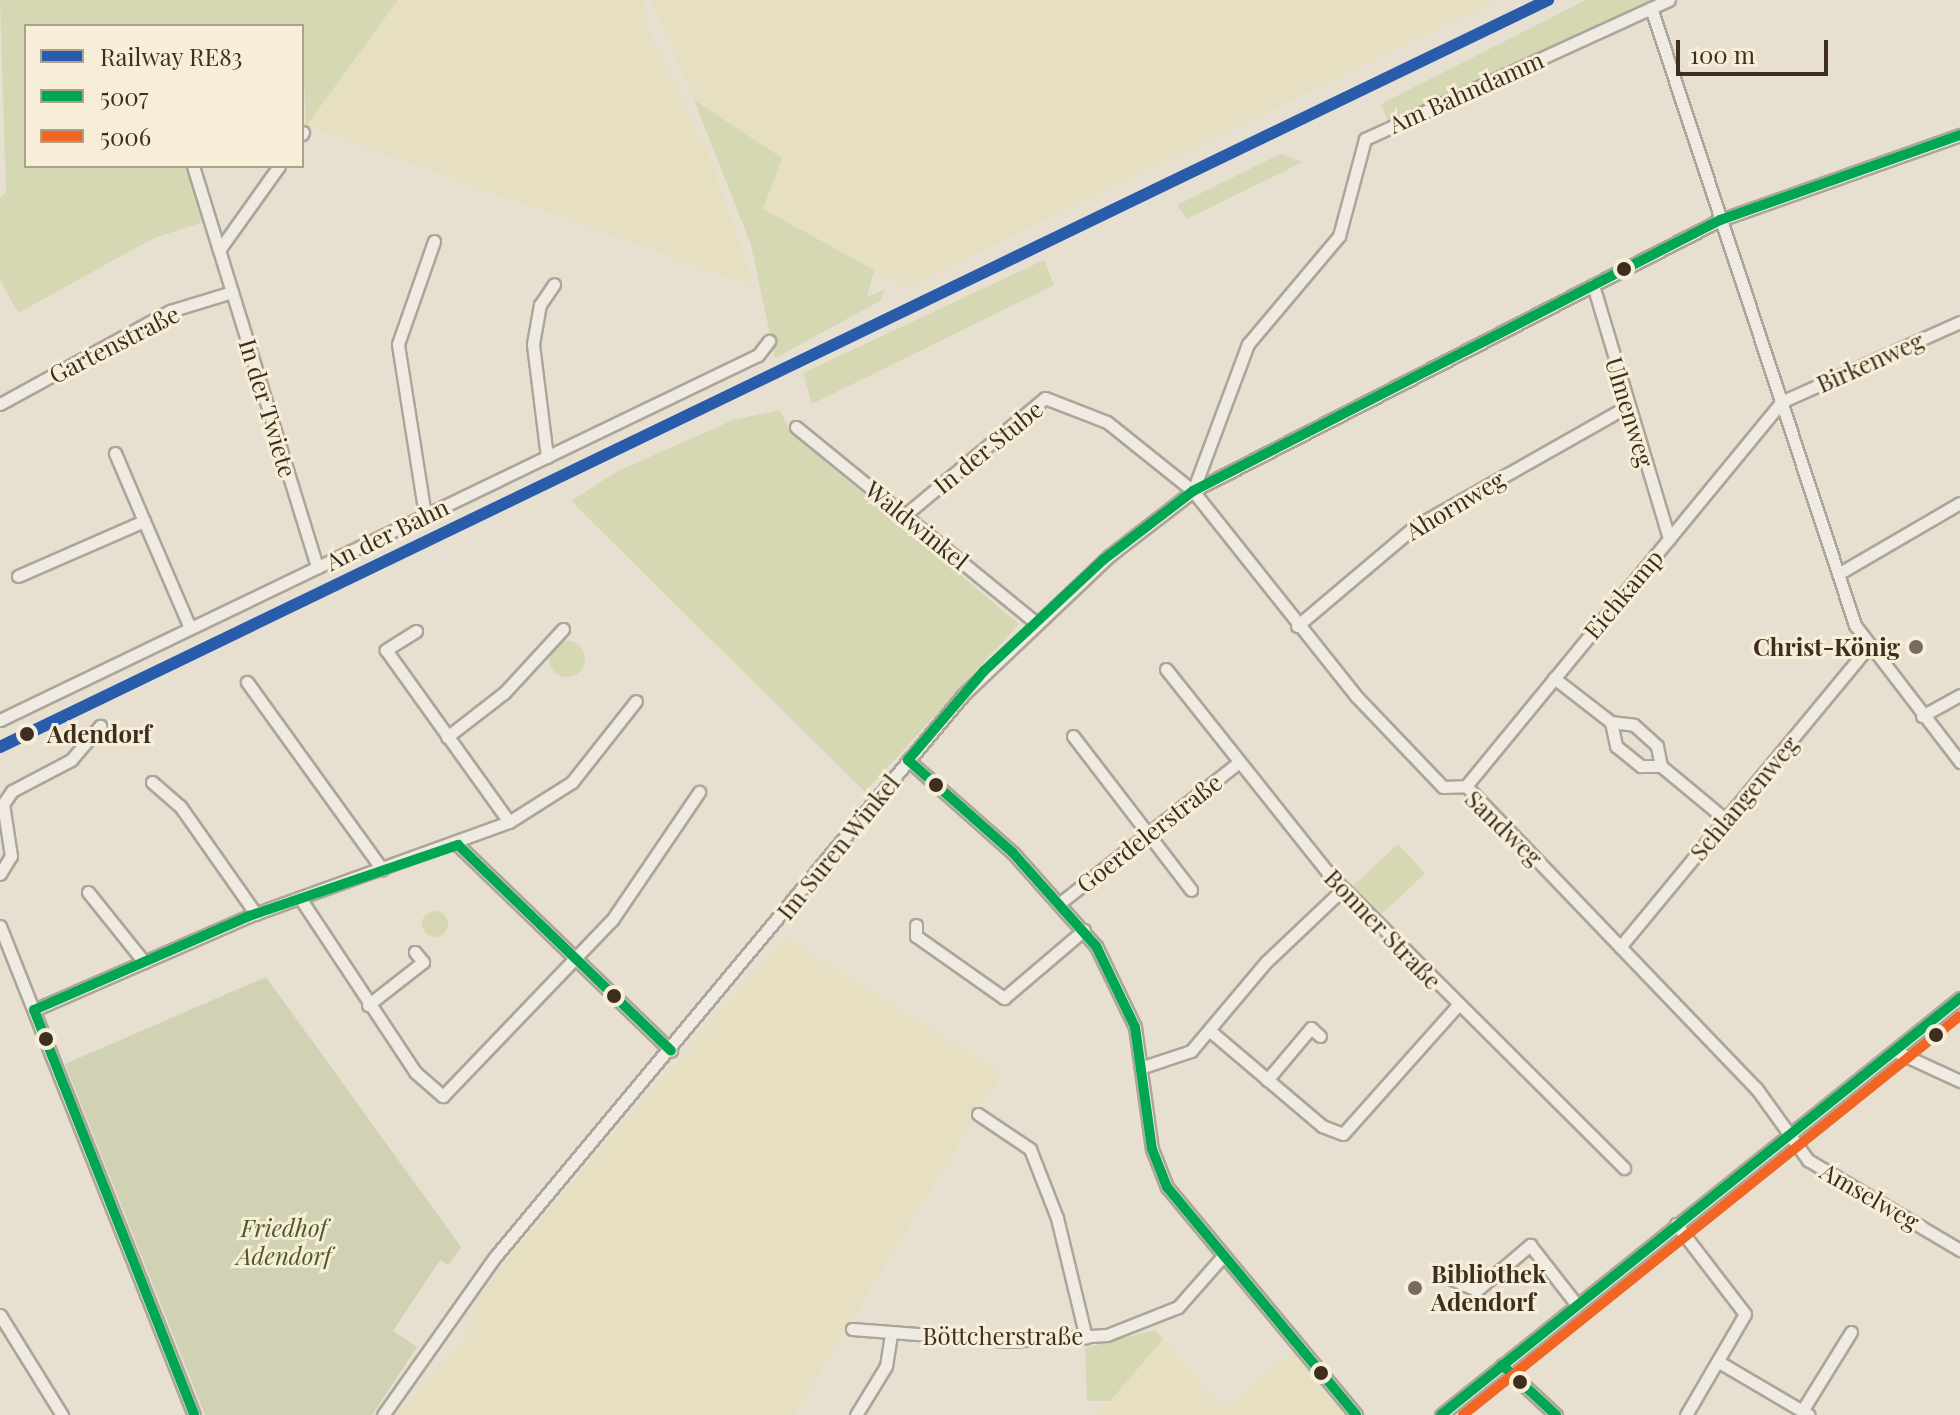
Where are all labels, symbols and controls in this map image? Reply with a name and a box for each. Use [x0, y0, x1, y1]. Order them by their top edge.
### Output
legend [24, 24, 304, 168]
scale bar [1680, 24, 1832, 74]
text: 100 m [1690, 38, 1755, 70]
text: Railway RE83 [100, 40, 242, 72]
street label: Am Bahndamm [1384, 45, 1548, 139]
text: 5007 [100, 80, 149, 112]
text: 5006 [100, 120, 151, 152]
unlabelled marker [1616, 261, 1632, 277]
street label: Gartenstraße [44, 299, 184, 389]
street label: Birkenweg [1812, 326, 1928, 398]
street label: In der Twiete [233, 335, 303, 481]
street label: Ulmenweg [1600, 354, 1660, 470]
street label: In der Stube [928, 394, 1048, 500]
street label: Ahornweg [1400, 464, 1510, 546]
street label: Waldwinkel [860, 475, 974, 575]
street label: An der Bahn [321, 492, 453, 576]
street label: Eichkamp [1577, 544, 1669, 644]
place label: Christ-König [1753, 633, 1900, 661]
marker: Christ-König [1907, 638, 1925, 656]
place label: Adendorf [47, 720, 152, 748]
marker: Adendorf [14, 721, 40, 747]
street label: Schlangenweg [1684, 730, 1804, 866]
street label: Goerdelerstraße [1071, 767, 1227, 899]
street label: Im Suren Winkel [770, 768, 906, 926]
unlabelled marker [928, 777, 944, 793]
street label: Sandweg [1459, 784, 1549, 872]
street label: Bonner Straße [1319, 863, 1447, 995]
unlabelled marker [606, 988, 622, 1004]
unlabelled marker [1928, 1027, 1944, 1043]
unlabelled marker [38, 1031, 54, 1047]
street label: Amselweg [1815, 1156, 1925, 1236]
park label: Friedhof Adendorf [237, 1214, 331, 1270]
place label: Bibliothek Adendorf [1431, 1260, 1546, 1316]
marker: Bibliothek Adendorf [1406, 1279, 1424, 1297]
street label: Böttcherstraße [923, 1322, 1083, 1350]
unlabelled marker [1313, 1365, 1329, 1381]
unlabelled marker [1512, 1374, 1528, 1390]

